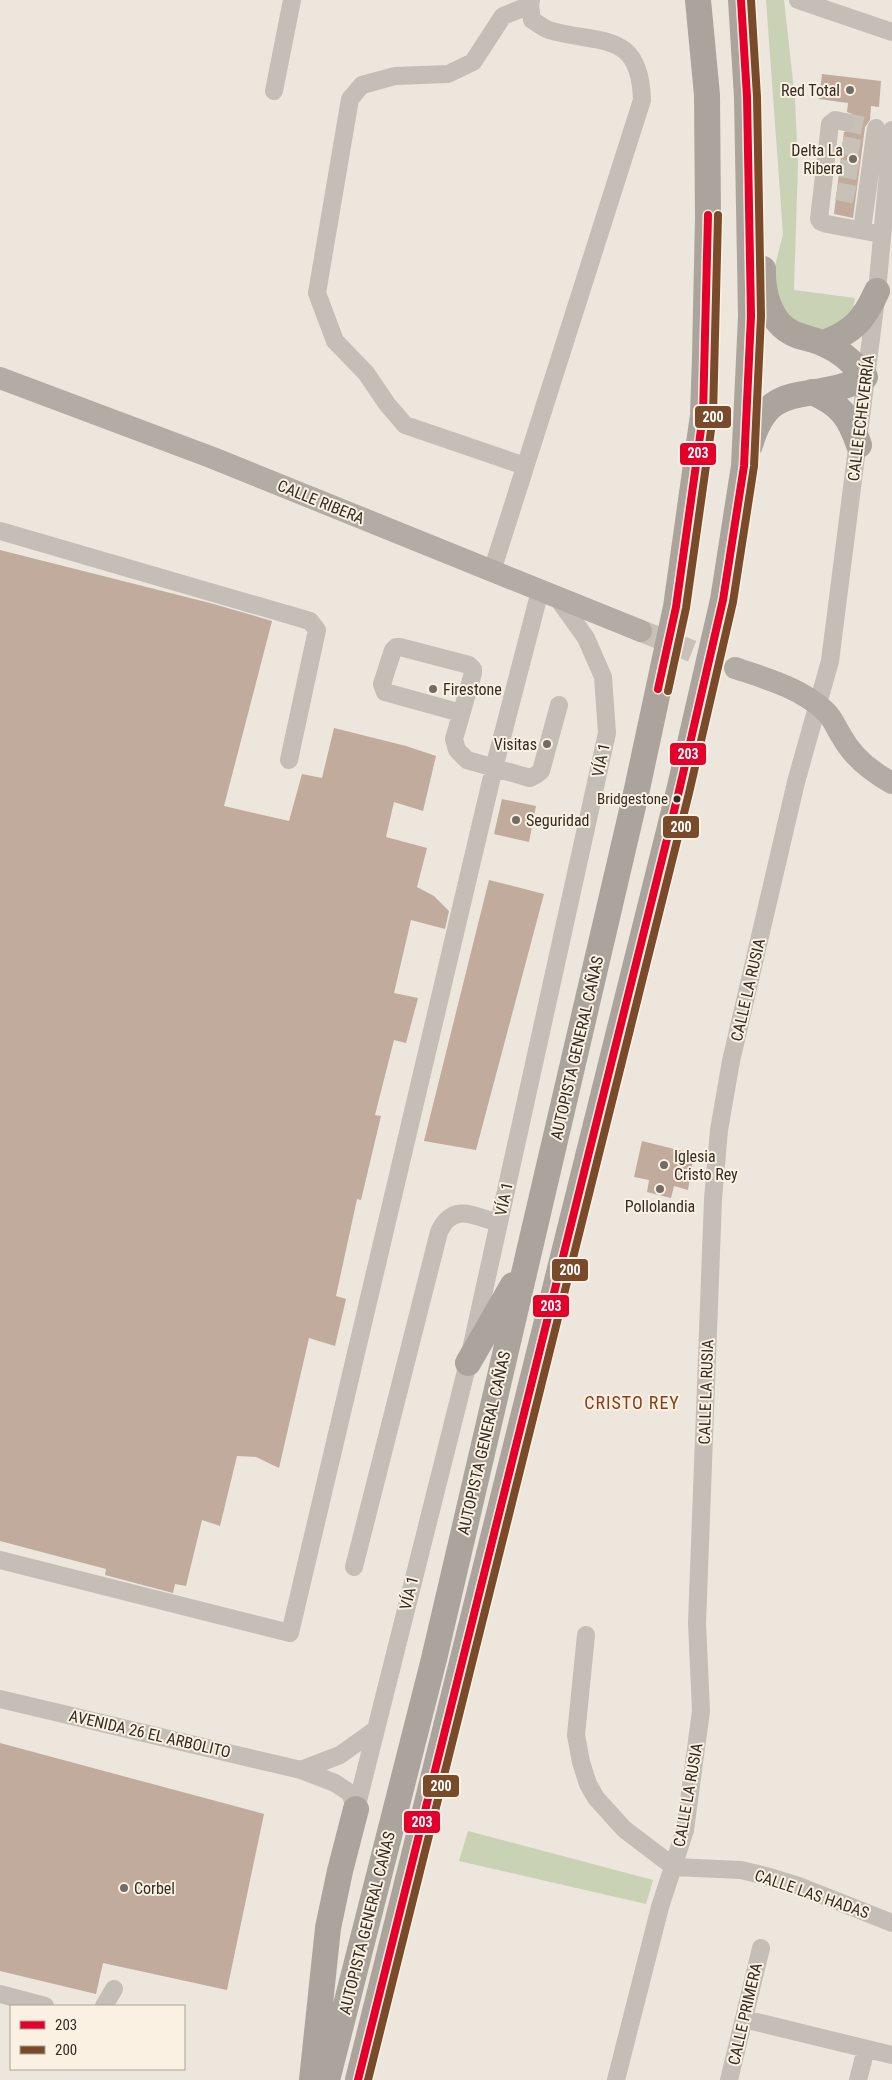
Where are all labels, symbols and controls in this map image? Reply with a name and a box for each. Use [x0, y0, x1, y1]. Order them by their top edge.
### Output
place label: Red Total [781, 81, 840, 100]
marker: Red Total [844, 84, 856, 96]
place label: Delta La Ribera [791, 141, 843, 178]
marker: Delta La Ribera [847, 153, 859, 165]
street label: CALLE ECHEVERRÍA [844, 354, 878, 482]
line badge: 200 [694, 405, 732, 429]
text: 200 [702, 409, 724, 425]
line badge: 203 [679, 442, 717, 466]
text: 203 [687, 445, 709, 461]
street label: CALLE RIBERA [275, 476, 367, 528]
place label: Firestone [443, 680, 502, 699]
marker: Firestone [427, 683, 439, 695]
place label: Visitas [494, 735, 537, 754]
marker: Visitas [541, 738, 553, 750]
street label: VÍA 1 [588, 741, 614, 779]
line badge: 203 [669, 742, 707, 766]
text: 203 [677, 746, 699, 762]
place label: Bridgestone [597, 790, 668, 808]
marker: Bridgestone [672, 794, 682, 804]
place label: Seguridad [526, 811, 590, 830]
marker: Seguridad [510, 814, 522, 826]
line badge: 200 [662, 815, 700, 839]
text: 200 [670, 819, 692, 835]
street label: CALLE LA RUSIA [727, 937, 769, 1043]
street label: AUTOPISTA GENERAL CAÑAS [546, 954, 607, 1142]
place label: Iglesia Cristo Rey [674, 1147, 738, 1184]
marker: Iglesia Cristo Rey [658, 1159, 670, 1171]
street label: VÍA 1 [491, 1180, 517, 1218]
marker: Pollolandia [654, 1183, 666, 1195]
place label: Pollolandia [625, 1197, 695, 1216]
line badge: 200 [551, 1258, 589, 1282]
text: 200 [559, 1262, 581, 1278]
line badge: 203 [532, 1294, 570, 1318]
text: 203 [540, 1298, 562, 1314]
street label: CALLE LA RUSIA [695, 1339, 717, 1445]
street label: AUTOPISTA GENERAL CAÑAS [453, 1349, 514, 1537]
district label: CRISTO REY [584, 1392, 680, 1413]
street label: VÍA 1 [396, 1574, 422, 1612]
street label: AVENIDA 26 EL ARBOLITO [67, 1706, 233, 1762]
street label: CALLE LA RUSIA [670, 1742, 706, 1848]
line badge: 200 [422, 1774, 460, 1798]
text: 200 [430, 1778, 452, 1794]
line badge: 203 [403, 1810, 441, 1834]
text: 203 [411, 1814, 433, 1830]
street label: AUTOPISTA GENERAL CAÑAS [334, 1829, 399, 2016]
street label: CALLE LAS HADAS [752, 1866, 872, 1922]
place label: Corbel [134, 1879, 175, 1898]
marker: Corbel [118, 1882, 130, 1894]
street label: CALLE PRIMERA [724, 1961, 766, 2067]
legend [10, 2005, 185, 2070]
text: 203 [55, 2016, 77, 2034]
text: 200 [55, 2041, 77, 2059]

